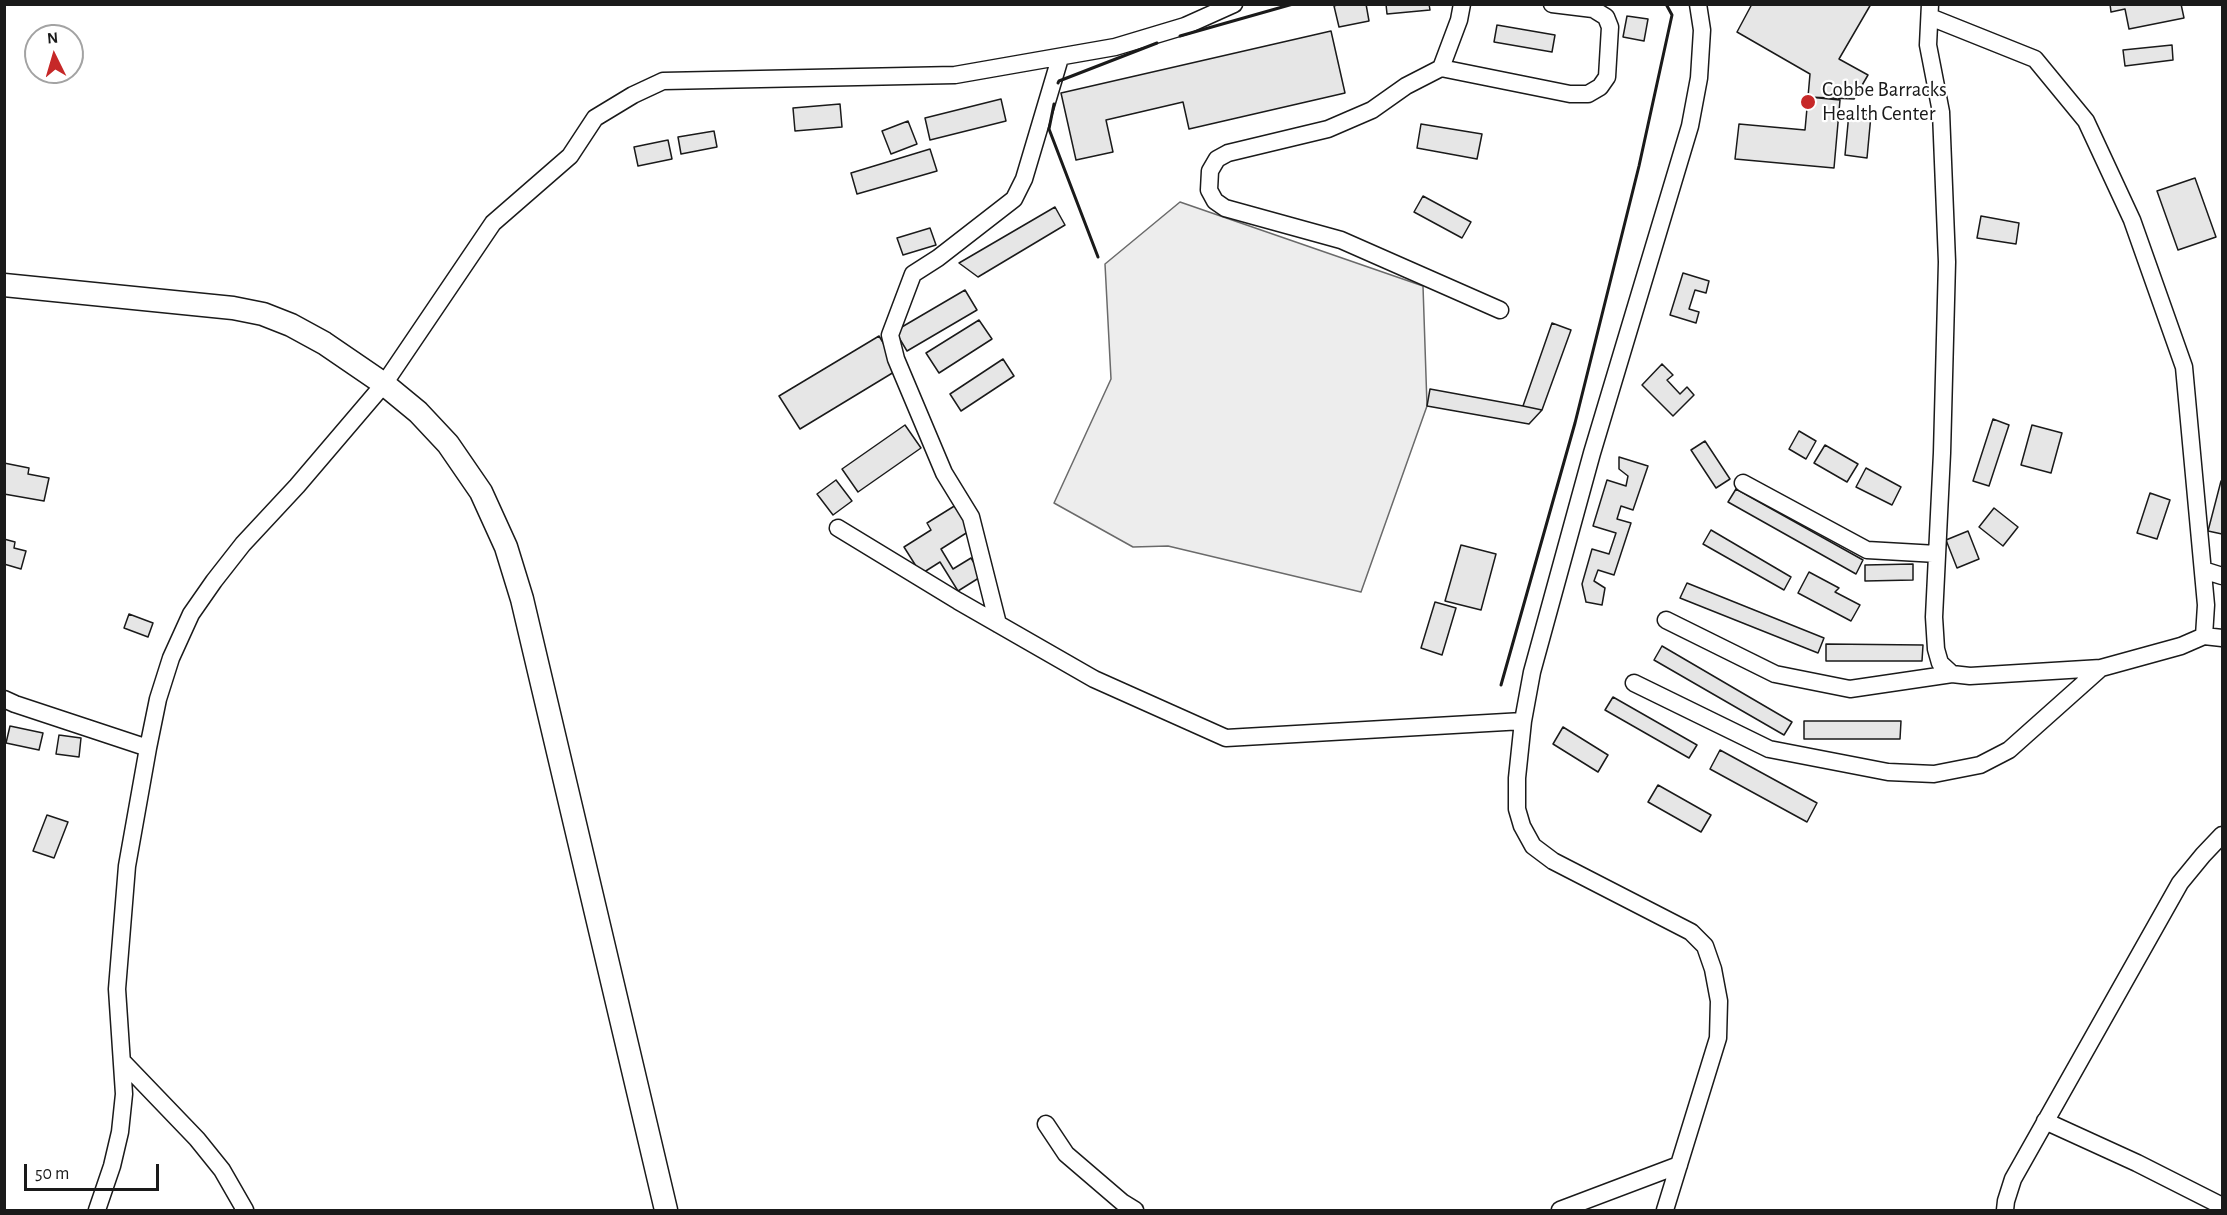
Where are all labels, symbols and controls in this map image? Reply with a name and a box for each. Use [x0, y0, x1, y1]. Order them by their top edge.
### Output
north arrow [24, 24, 84, 84]
text: N [46, 30, 59, 47]
place label: Cobbe Barracks Health Center [1822, 77, 1947, 127]
marker: Cobbe Barracks Health Center [1799, 93, 1817, 111]
scale bar [27, 1152, 162, 1190]
text: 50 m [35, 1165, 69, 1183]

